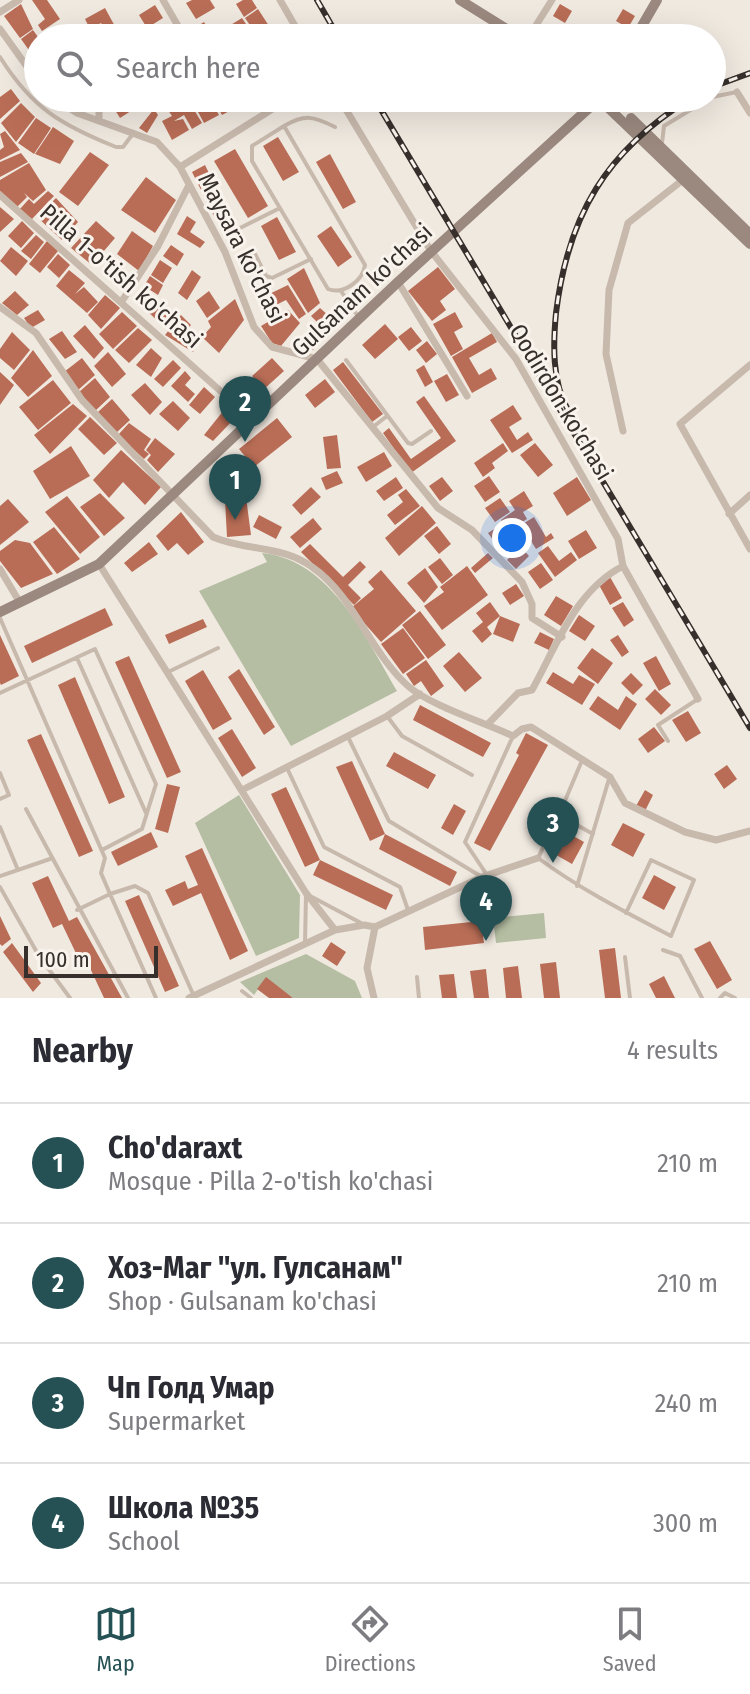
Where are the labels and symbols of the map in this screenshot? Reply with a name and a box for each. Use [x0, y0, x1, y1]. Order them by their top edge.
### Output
street label: Maysara ko'chasi [192, 168, 292, 328]
street label: Pilla 1-o'tish ko'chasi [34, 198, 208, 354]
street label: Gulsanam ko'chasi [286, 218, 438, 362]
street label: Qodirdon ko'chasi [503, 319, 619, 485]
pin: 2 [219, 376, 271, 442]
pin: 1 [209, 454, 261, 520]
your location [492, 518, 532, 558]
pin: 3 [527, 797, 579, 863]
pin: 4 [460, 875, 512, 941]
scale bar [24, 942, 158, 978]

